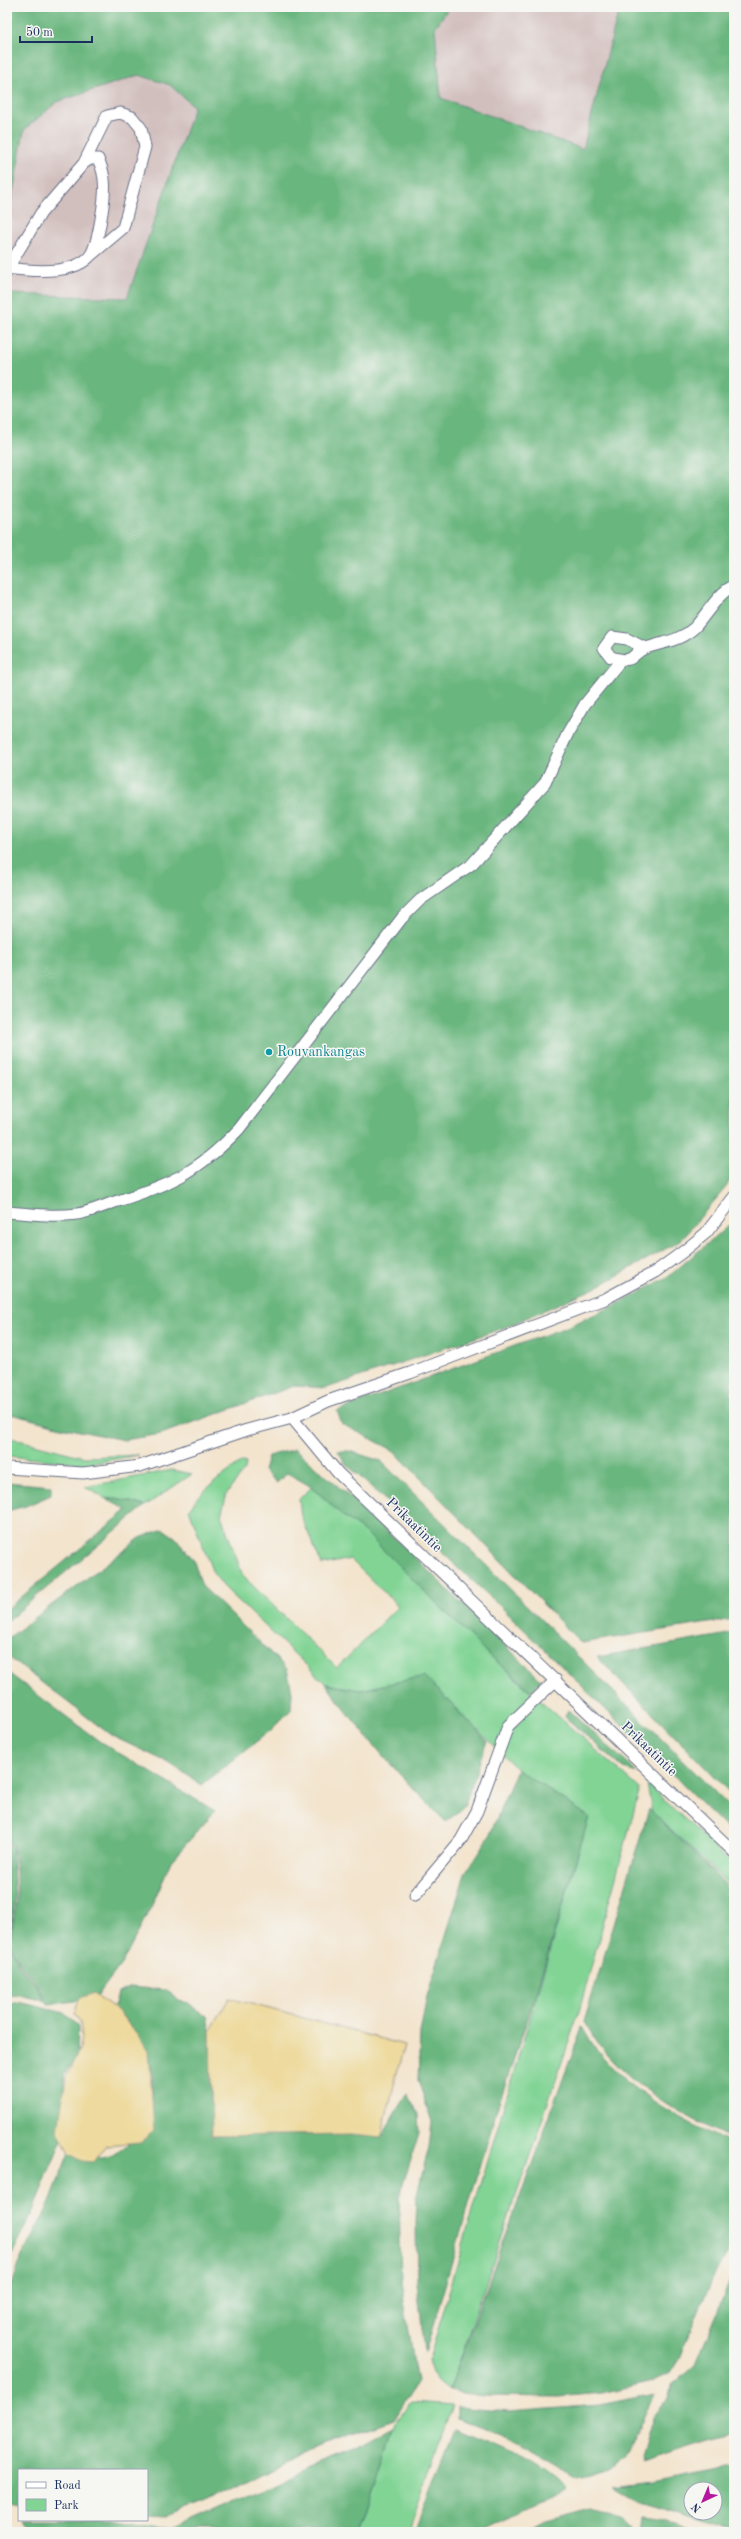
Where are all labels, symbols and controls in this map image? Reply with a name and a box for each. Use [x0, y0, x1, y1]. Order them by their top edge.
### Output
scale bar [20, 18, 92, 44]
text: 50 m [26, 26, 53, 39]
place label: Rouvankangas [277, 1045, 365, 1059]
marker: Rouvankangas [264, 1047, 274, 1057]
street label: Prikaatintie [383, 1495, 445, 1555]
street label: Prikaatintie [618, 1719, 680, 1779]
legend [18, 2469, 148, 2521]
text: Road [54, 2480, 81, 2492]
north arrow [683, 2481, 723, 2521]
text: Park [54, 2500, 79, 2512]
text: N [690, 2500, 704, 2514]

